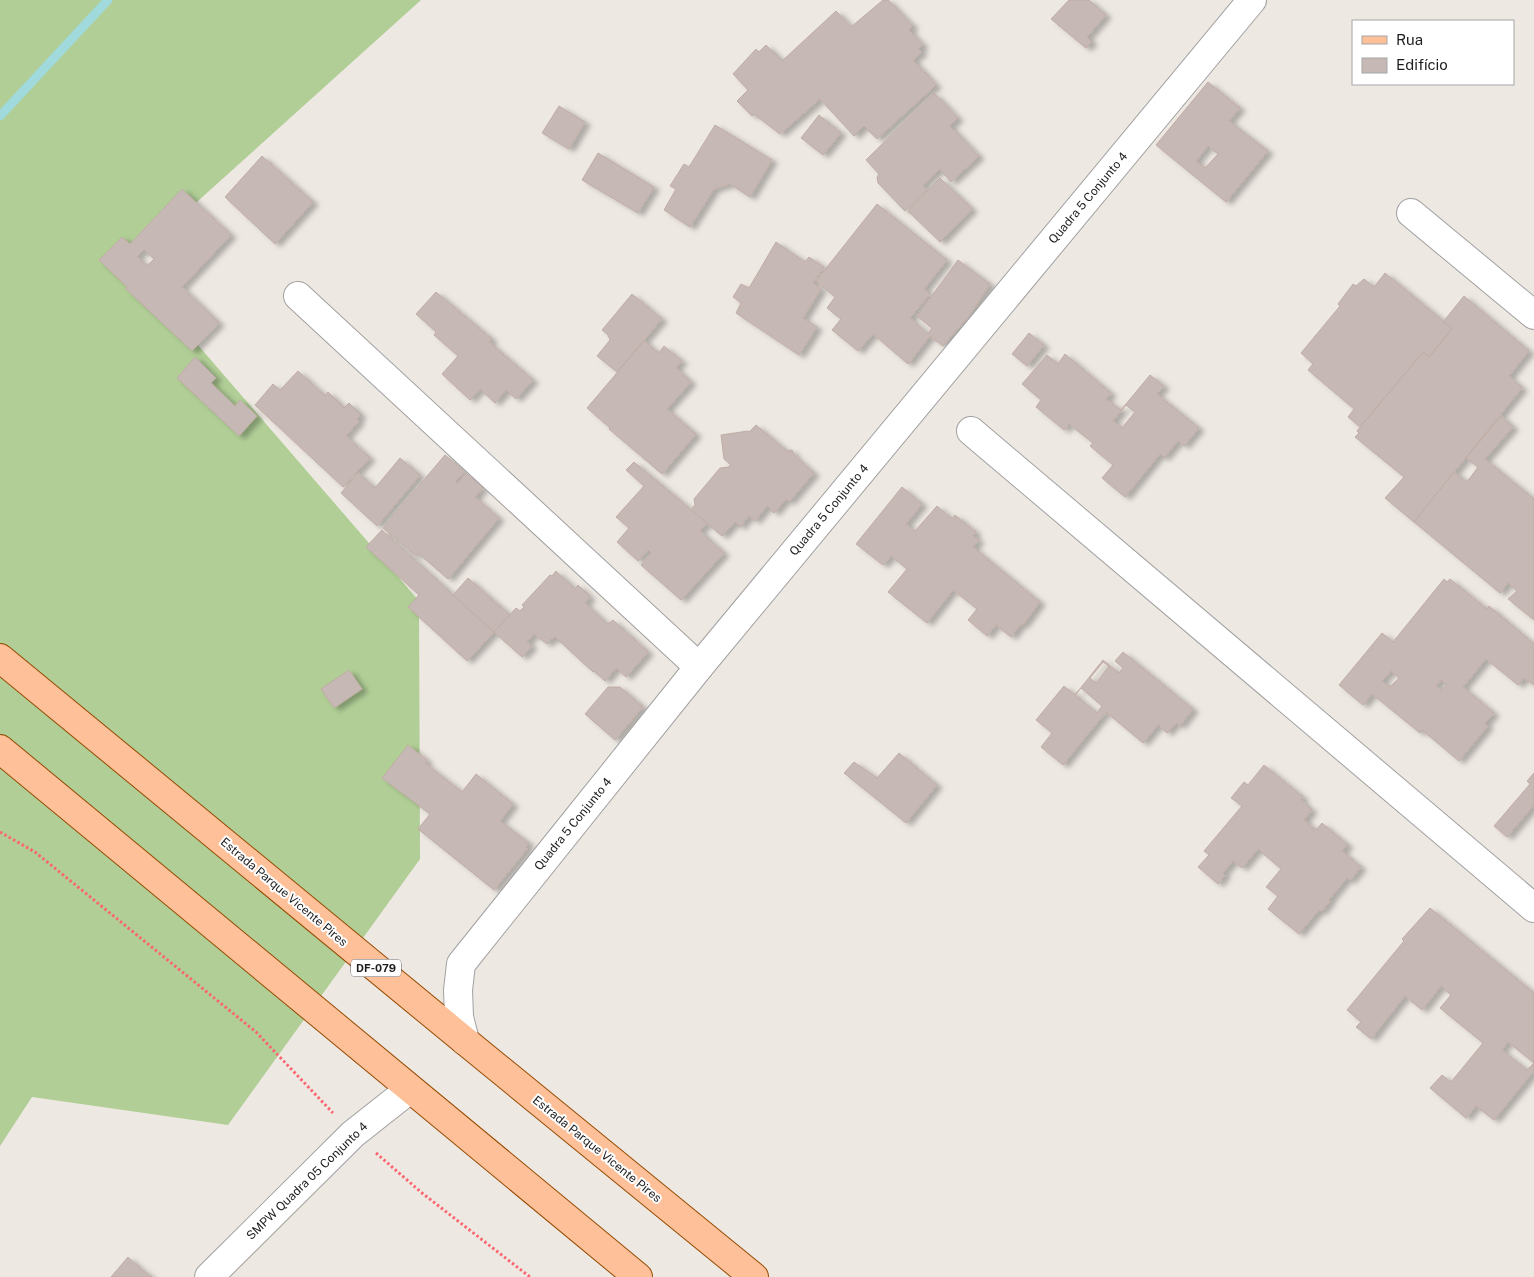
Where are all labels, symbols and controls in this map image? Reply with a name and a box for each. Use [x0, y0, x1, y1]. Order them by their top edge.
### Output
legend [1352, 20, 1514, 85]
text: Rua [1396, 31, 1423, 48]
text: Edifício [1396, 56, 1448, 73]
street label: Quadra 5 Conjunto 4 [1046, 149, 1131, 247]
street label: Quadra 5 Conjunto 4 [787, 461, 872, 559]
street label: Quadra 5 Conjunto 4 [531, 775, 615, 873]
street label: Estrada Parque Vicente Pires [218, 835, 350, 949]
road number: DF-079 [351, 960, 401, 976]
street label: Estrada Parque Vicente Pires [530, 1093, 664, 1205]
street label: SMPW Quadra 05 Conjunto 4 [244, 1119, 371, 1243]

